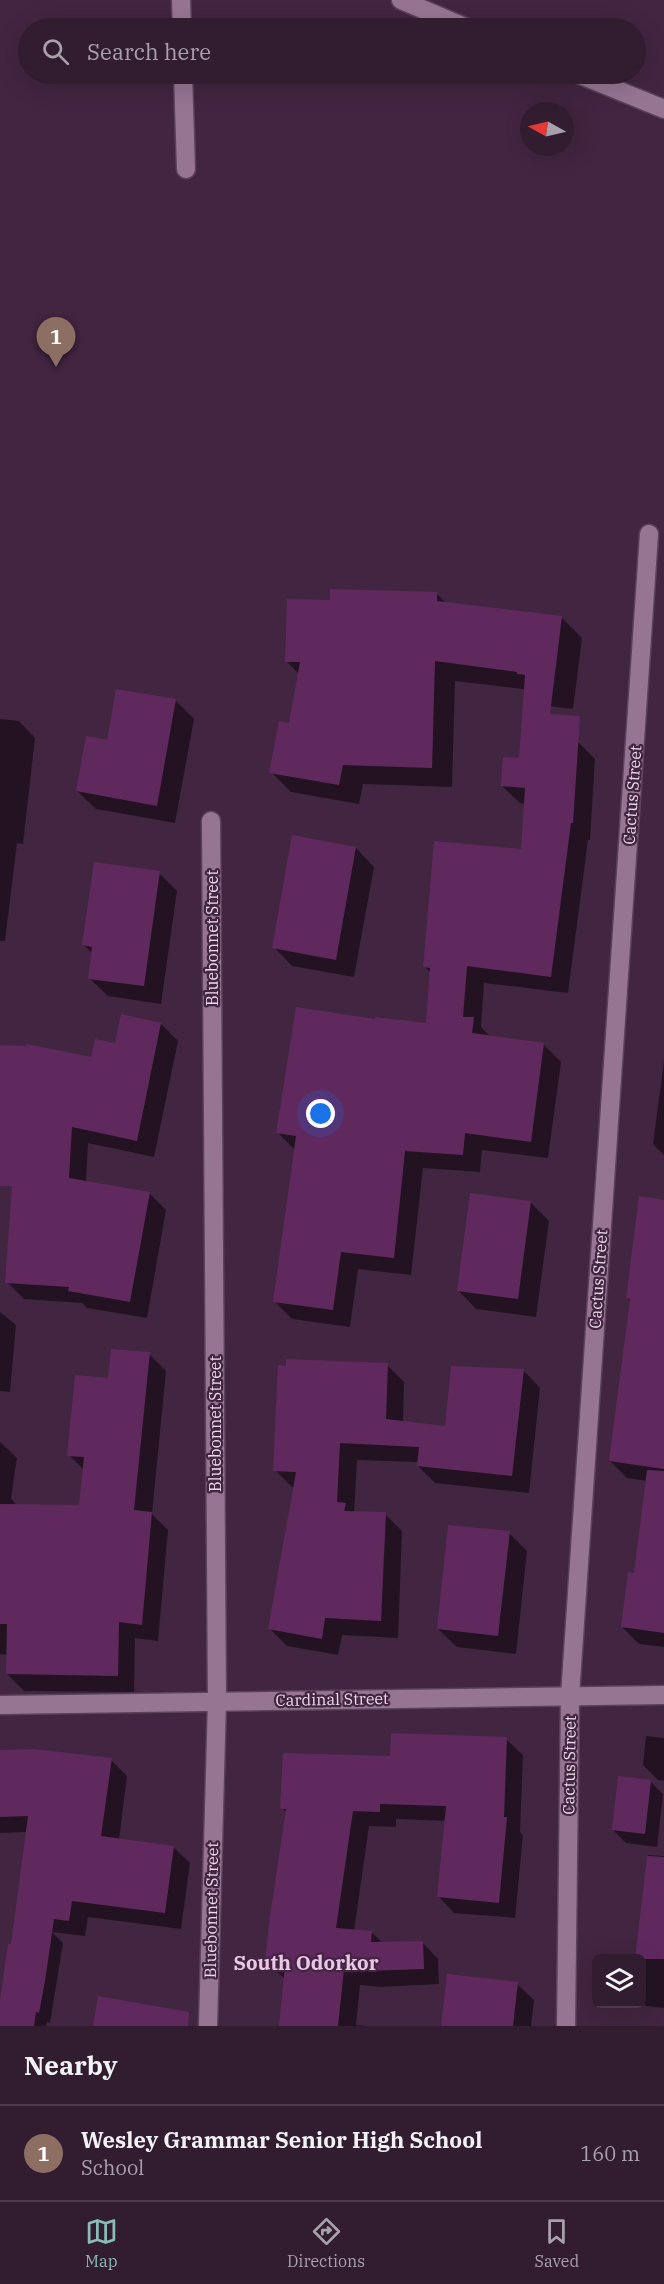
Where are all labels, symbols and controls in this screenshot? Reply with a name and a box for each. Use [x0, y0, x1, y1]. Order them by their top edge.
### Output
search box [18, 18, 646, 84]
icon: search [39, 35, 72, 68]
text: Search here [87, 37, 211, 66]
north arrow [520, 102, 574, 156]
pin: 1 [36, 318, 76, 367]
street label: Cactus Street [619, 744, 645, 845]
street label: Bluebonnet Street [202, 870, 222, 1006]
your location [306, 1099, 335, 1128]
street label: Cactus Street [585, 1228, 611, 1329]
street label: Bluebonnet Street [205, 1356, 225, 1492]
street label: Cardinal Street [275, 1688, 389, 1710]
street label: Cactus Street [558, 1715, 580, 1815]
street label: Bluebonnet Street [200, 1841, 222, 1978]
district label: South Odorkor [233, 1949, 379, 1976]
map controls [592, 1954, 646, 2008]
button: layers [592, 1954, 646, 2008]
text: Nearby [24, 2048, 118, 2082]
text: Wesley Grammar Senior High School [81, 2125, 482, 2154]
text: 1 [38, 2140, 50, 2167]
text: 160 m [580, 2140, 640, 2167]
text: School [81, 2154, 144, 2181]
tab: Map [85, 2215, 118, 2271]
tab: Directions [287, 2215, 365, 2271]
tab: Saved [534, 2215, 579, 2271]

